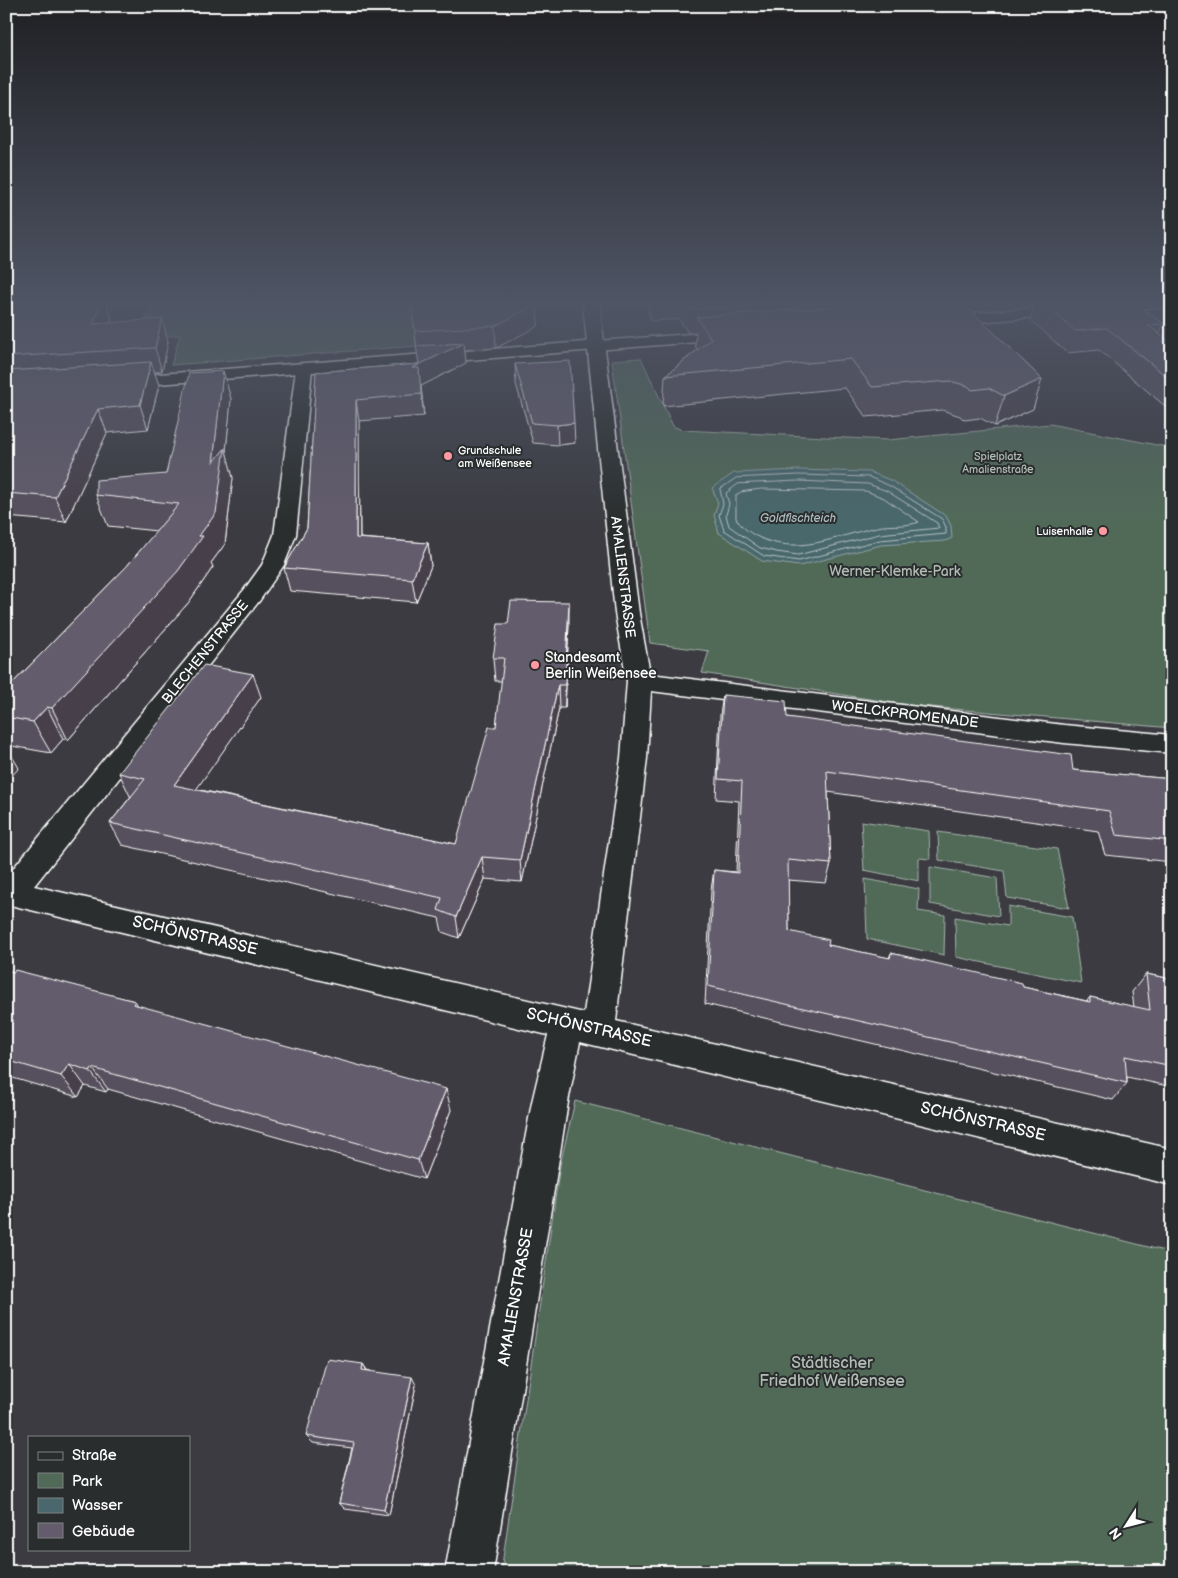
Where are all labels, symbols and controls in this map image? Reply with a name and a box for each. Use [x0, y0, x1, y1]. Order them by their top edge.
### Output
place label: Grundschule am Weißensee [458, 444, 532, 470]
marker: Grundschule am Weißensee [442, 450, 454, 462]
park label: Spielplatz Amalienstraße [962, 450, 1034, 476]
water label: Goldfischteich [760, 511, 837, 526]
street label: AMALIENSTRASSE [607, 515, 639, 639]
place label: Luisenhalle [1036, 525, 1093, 538]
marker: Luisenhalle [1097, 525, 1109, 537]
park label: Werner-Klemke-Park [829, 563, 961, 580]
street label: BLECHENSTRASSE [158, 597, 252, 707]
place label: Standesamt Berlin Weißensee [545, 649, 657, 682]
marker: Standesamt Berlin Weißensee [529, 659, 541, 671]
street label: WOELCKPROMENADE [831, 697, 979, 731]
street label: SCHÖNSTRASSE [131, 910, 260, 960]
street label: SCHÖNSTRASSE [525, 1002, 654, 1052]
street label: SCHÖNSTRASSE [919, 1096, 1048, 1146]
street label: AMALIENSTRASSE [494, 1226, 538, 1368]
park label: Städtischer Friedhof Weißensee [759, 1354, 905, 1391]
legend [28, 1436, 190, 1550]
text: Straße [72, 1446, 117, 1465]
text: Park [72, 1472, 103, 1491]
text: Wasser [72, 1496, 123, 1515]
north arrow [1100, 1500, 1150, 1550]
text: Gebäude [72, 1522, 135, 1541]
text: N [1106, 1524, 1126, 1543]

